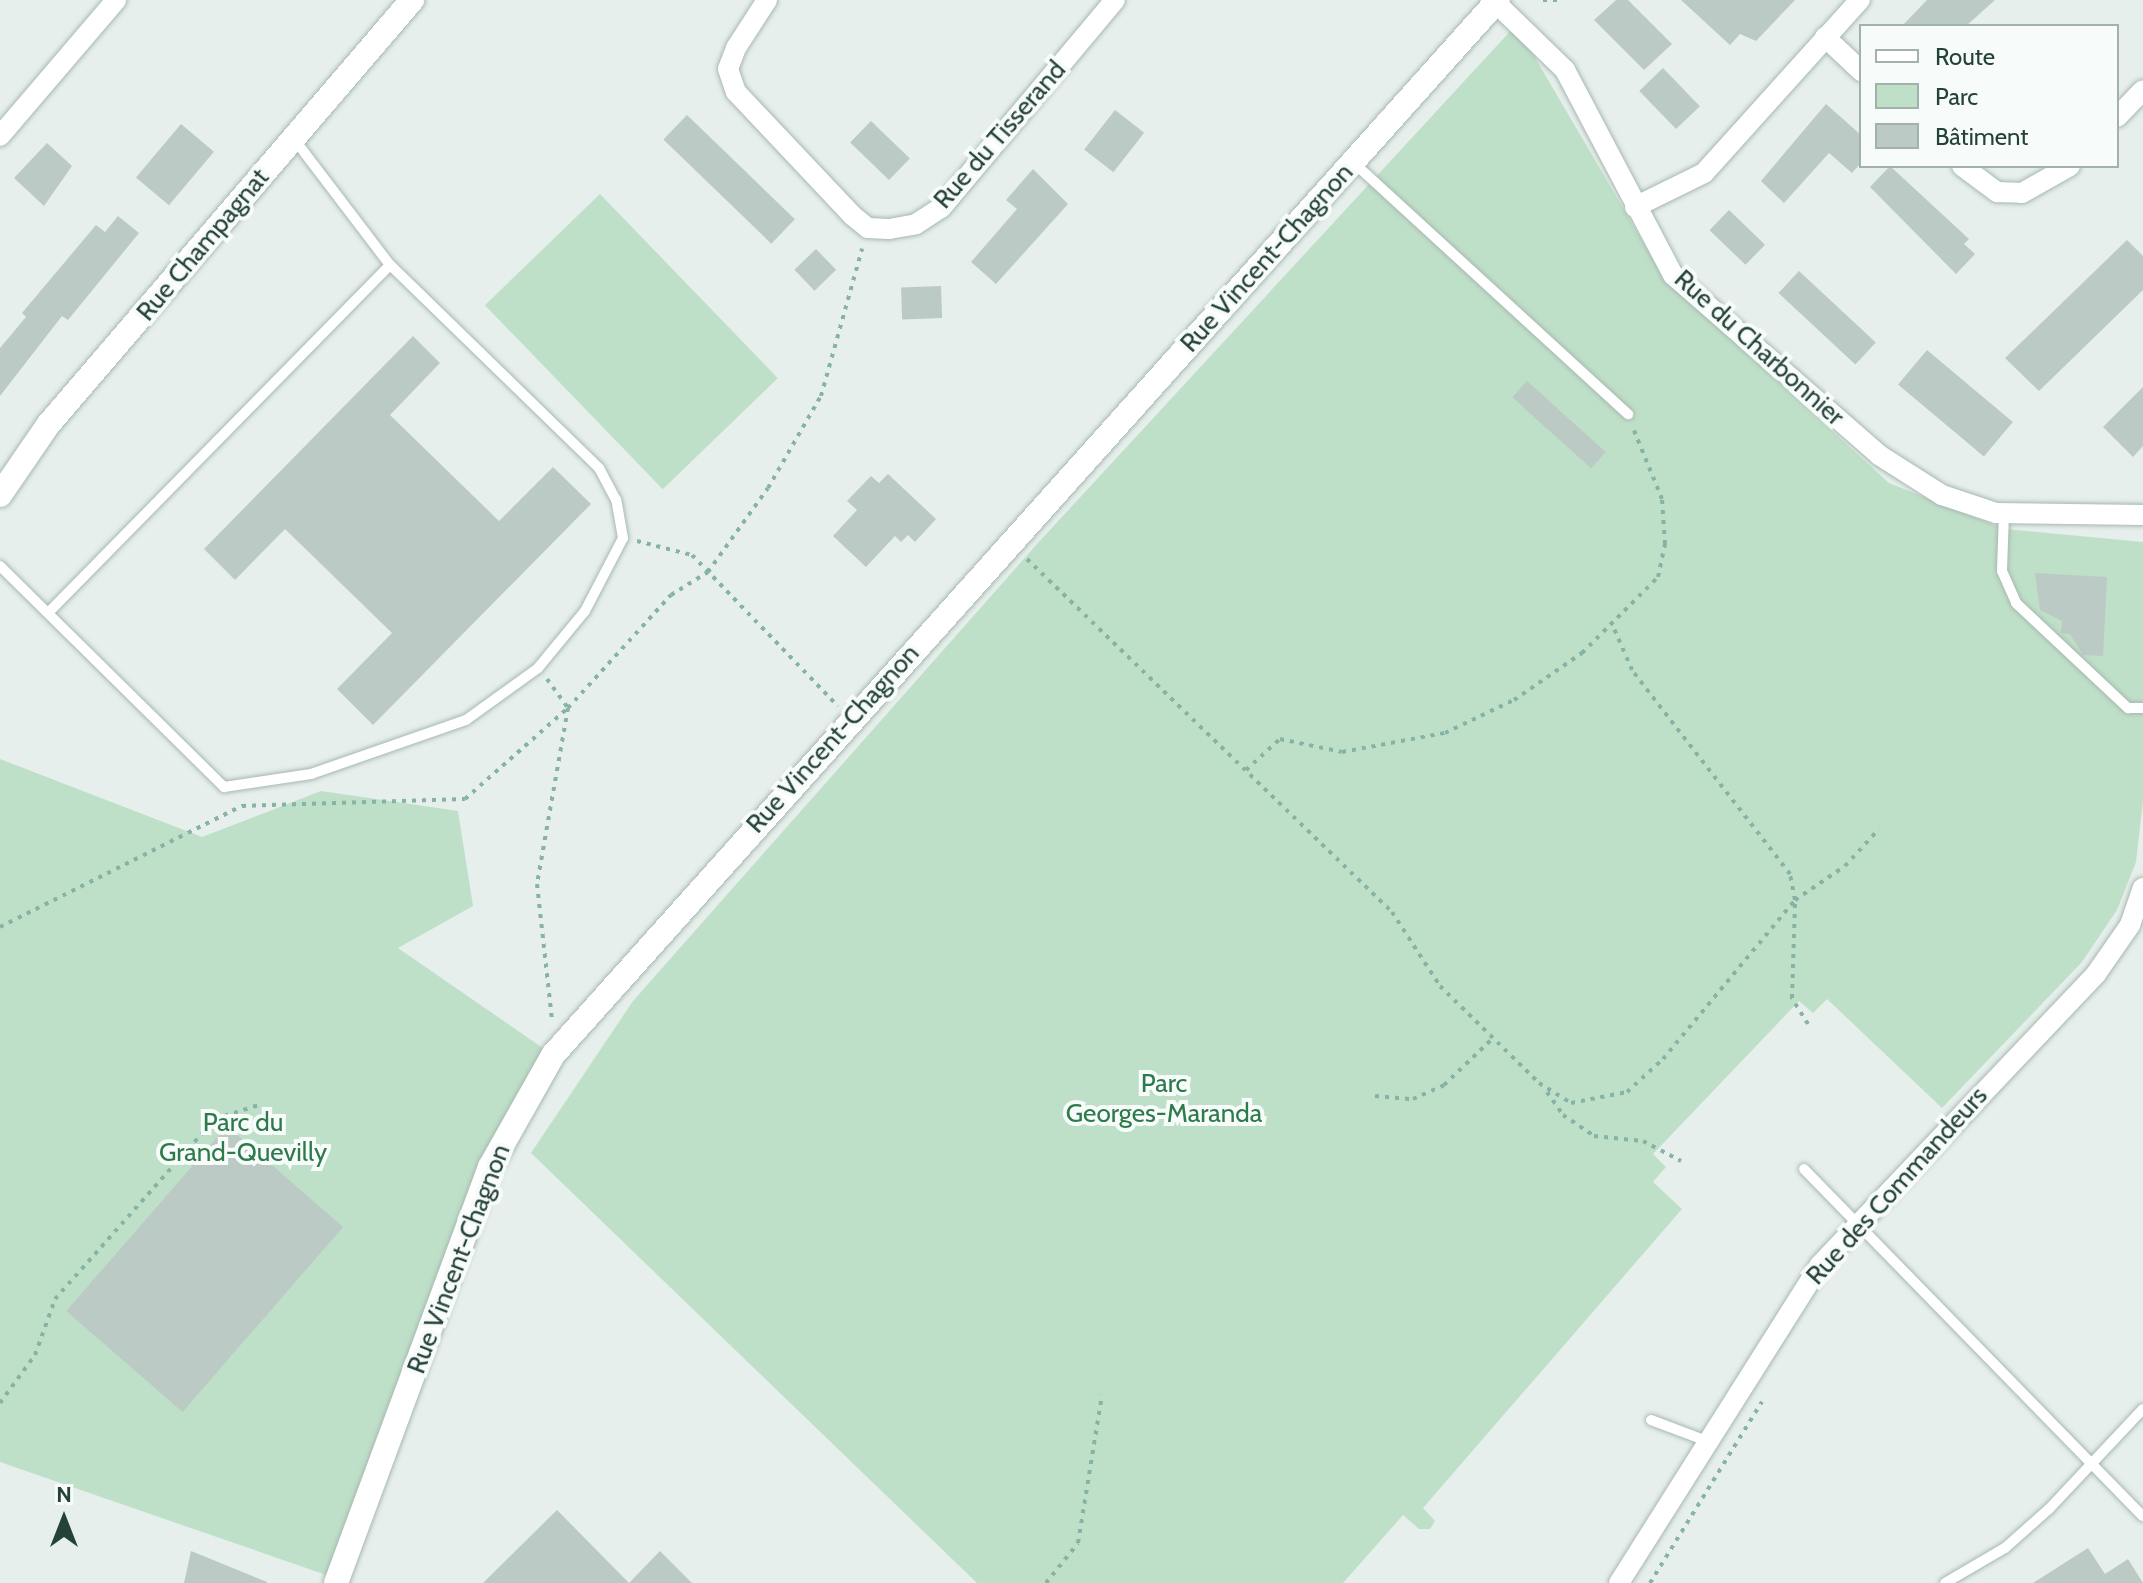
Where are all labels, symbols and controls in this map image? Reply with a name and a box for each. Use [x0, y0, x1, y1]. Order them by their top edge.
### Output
legend [1859, 24, 2119, 168]
text: Route [1935, 42, 1995, 71]
street label: Rue du Tisserand [927, 55, 1073, 215]
text: Parc [1935, 82, 1978, 111]
text: Bâtiment [1935, 122, 2028, 151]
street label: Rue Vincent-Chagnon [1174, 157, 1360, 359]
street label: Rue Champagnat [130, 163, 276, 327]
street label: Rue du Charbonnier [1668, 264, 1850, 432]
street label: Rue Vincent-Chagnon [740, 638, 926, 840]
park label: Parc Georges-Maranda [1066, 1068, 1262, 1130]
street label: Rue des Commandeurs [1800, 1081, 1994, 1291]
park label: Parc du Grand-Quevilly [159, 1107, 327, 1168]
street label: Rue Vincent-Chagnon [401, 1140, 517, 1378]
north arrow [24, 1479, 104, 1559]
text: N [56, 1481, 72, 1508]

